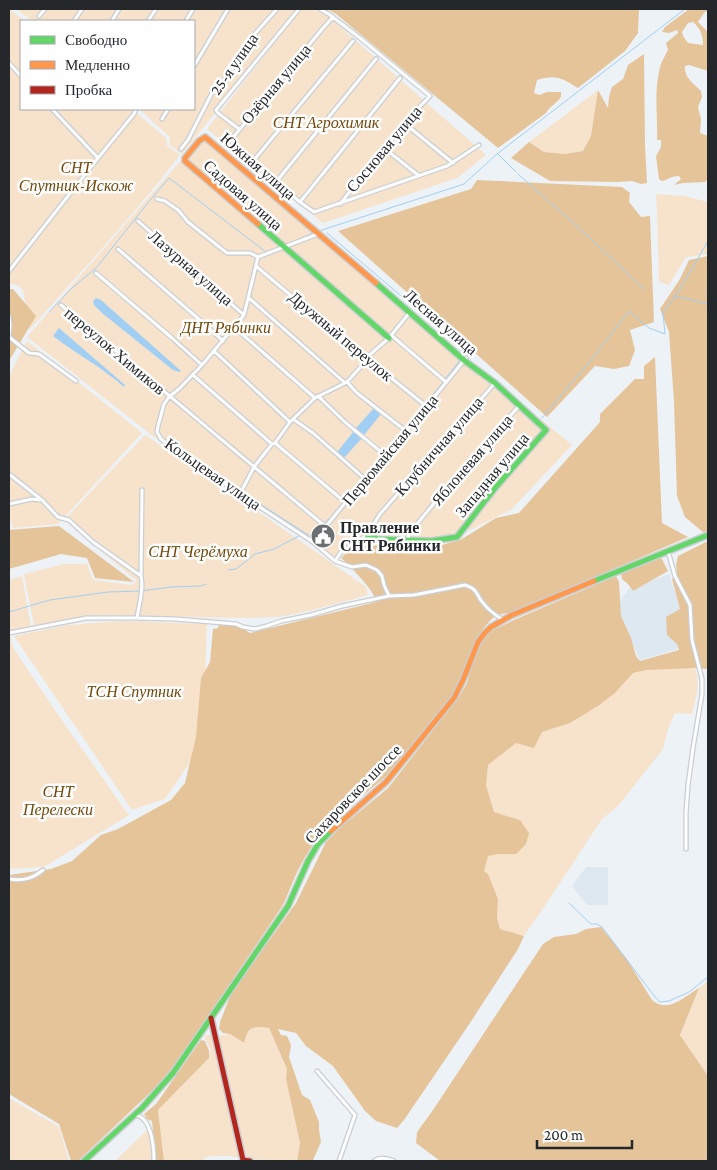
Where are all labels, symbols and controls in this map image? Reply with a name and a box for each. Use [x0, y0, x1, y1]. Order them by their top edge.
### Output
legend [20, 20, 195, 110]
street label: 25-я улица [207, 30, 262, 98]
text: Свободно [65, 32, 127, 48]
street label: Озёрная улица [238, 41, 315, 128]
text: Медленно [65, 57, 130, 73]
text: Пробка [65, 82, 113, 98]
street label: Сосновая улица [343, 103, 426, 196]
park label: СНТ Агрохимик [273, 114, 380, 132]
street label: Южная улица [217, 129, 299, 204]
street label: Садовая улица [200, 156, 286, 234]
park label: СНТ Спутник-Искож [19, 159, 133, 195]
street label: Лазурная улица [145, 227, 236, 310]
street label: Лесная улица [400, 286, 481, 359]
street label: Дружный переулок [285, 288, 396, 385]
street label: переулок Химиков [61, 304, 169, 399]
park label: ДНТ Рябинки [179, 319, 271, 337]
street label: Первомайская улица [339, 391, 442, 509]
street label: Клубничная улица [391, 393, 487, 500]
street label: Яблоневая улица [428, 411, 517, 509]
street label: Западная улица [452, 430, 533, 521]
street label: Кольцевая улица [161, 435, 264, 514]
place label: Правление СНТ Рябинки [340, 519, 441, 554]
public building icon: Правление СНТ Рябинки [310, 523, 336, 549]
park label: СНТ Черёмуха [148, 543, 248, 561]
park label: ТСН Спутник [87, 683, 182, 701]
street label: Сахаровское шоссе [301, 741, 405, 848]
park label: СНТ Перелески [22, 783, 93, 819]
scale bar [537, 1118, 632, 1150]
text: 200 m [544, 1127, 583, 1143]

